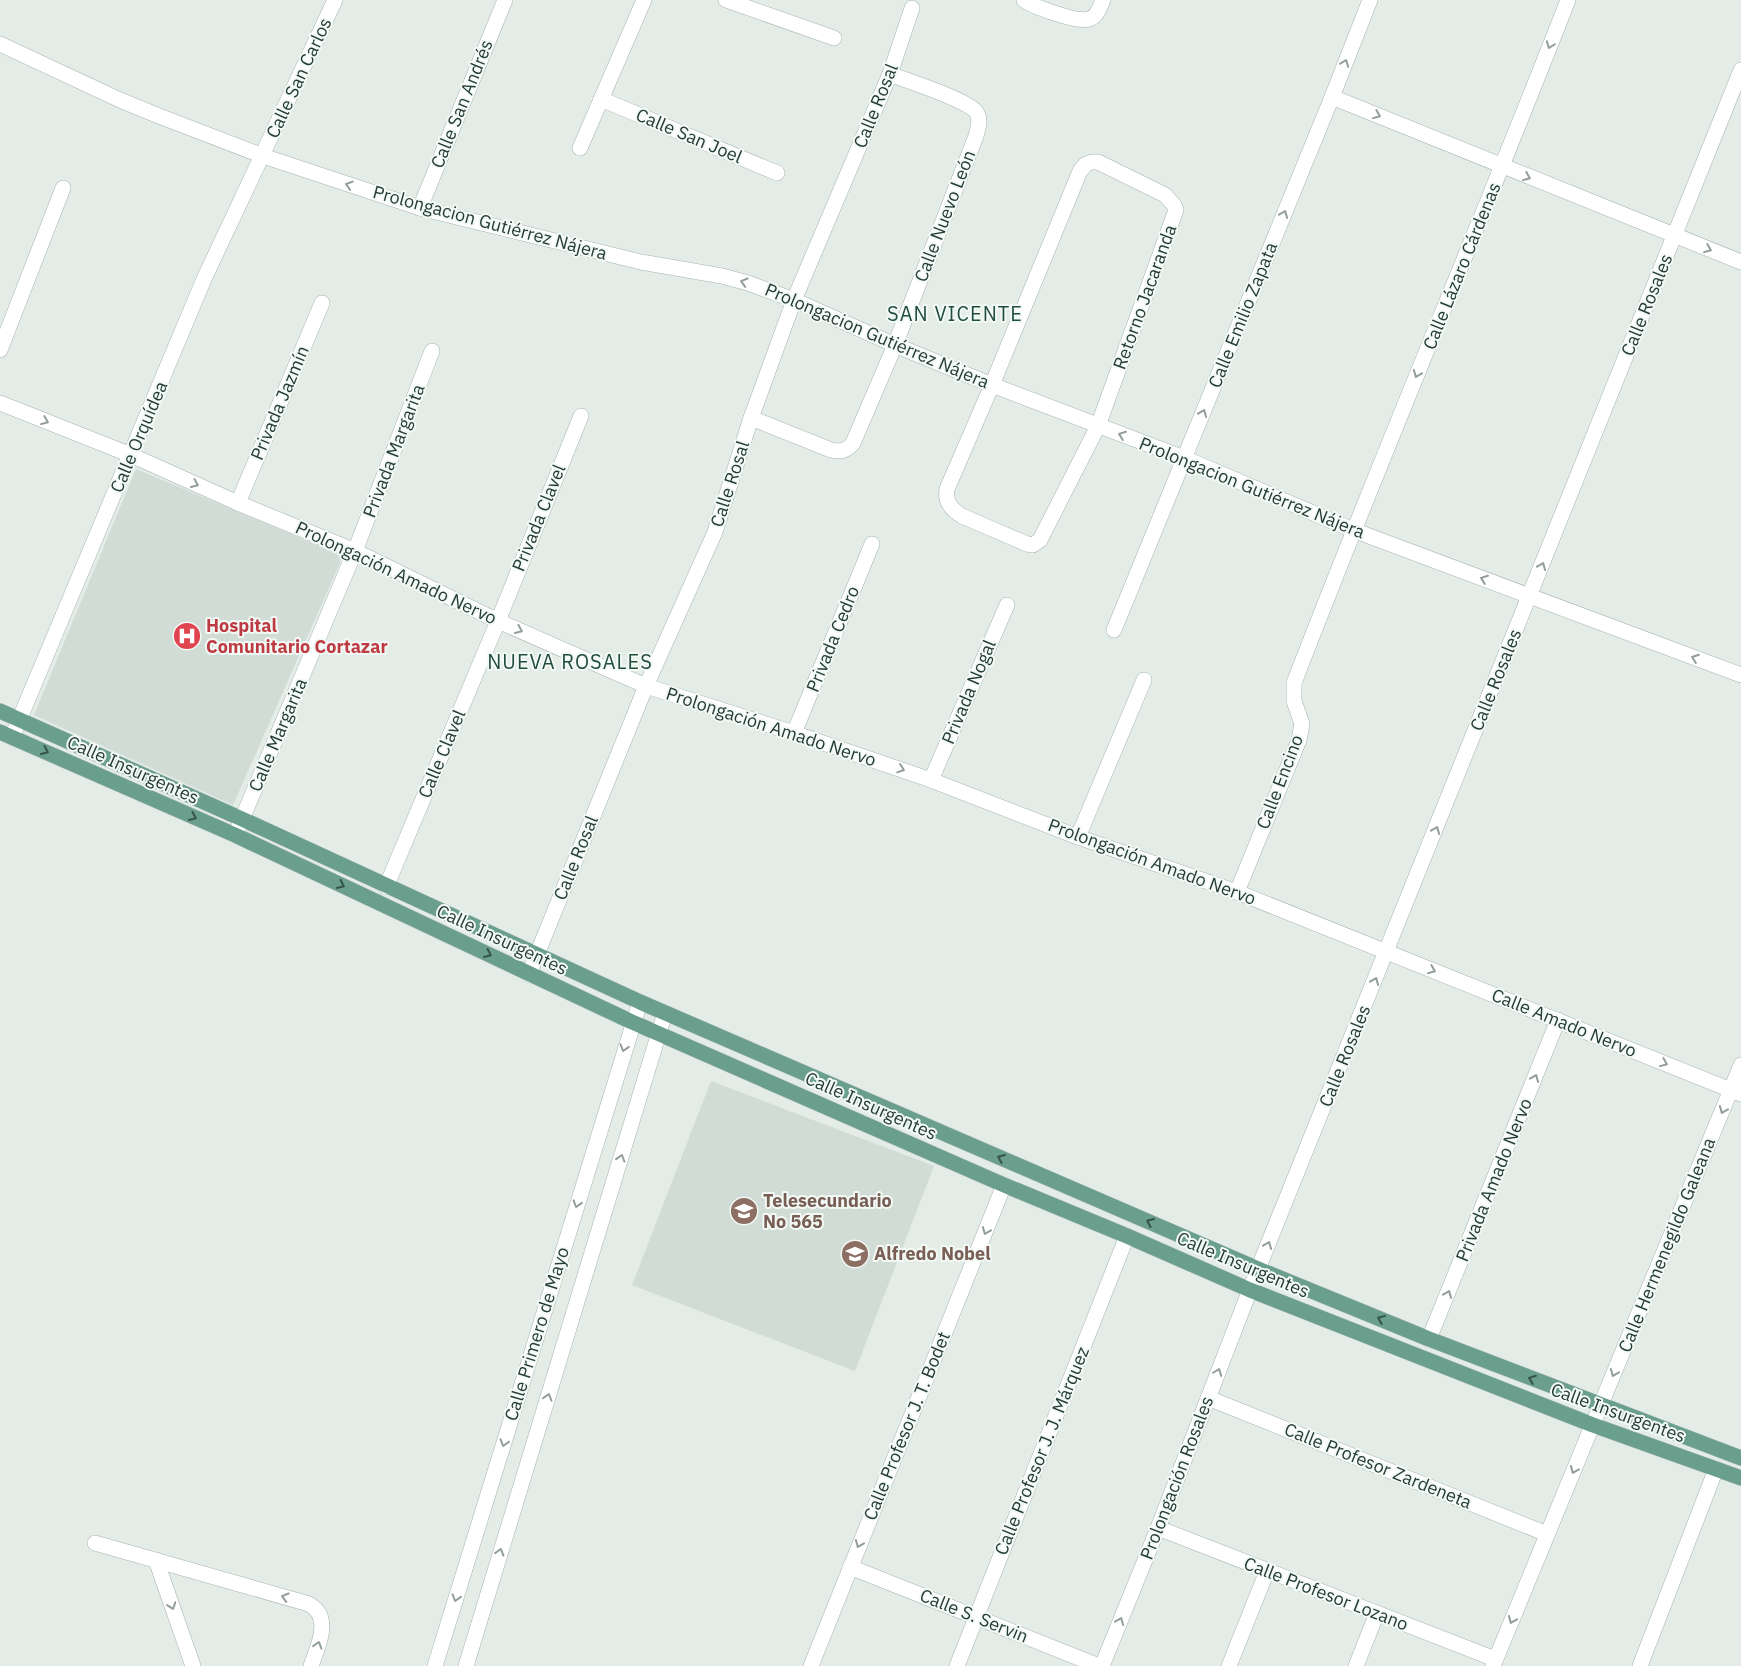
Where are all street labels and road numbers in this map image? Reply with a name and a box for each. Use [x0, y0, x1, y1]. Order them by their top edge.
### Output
street label: Calle San Carlos [261, 14, 337, 142]
street label: Calle San Andrés [425, 36, 498, 171]
street label: Calle Rosal [848, 60, 903, 151]
street label: Calle San Joel [633, 103, 746, 168]
street label: Calle Nuevo León [909, 147, 980, 285]
street label: Calle Lázaro Cárdenas [1417, 179, 1506, 353]
street label: Prolongacion Gutiérrez Nájera [371, 180, 610, 265]
street label: Retorno Jacaranda [1108, 221, 1182, 372]
street label: Calle Emilio Zapata [1203, 238, 1282, 391]
street label: Calle Rosales [1616, 250, 1677, 359]
street label: Prolongacion Gutiérrez Nájera [762, 278, 993, 393]
street label: Privada Jazmín [245, 342, 314, 463]
street label: Calle Orquídea [105, 377, 173, 496]
street label: Privada Margarita [358, 381, 430, 521]
street label: Prolongacion Gutiérrez Nájera [1136, 432, 1369, 544]
street label: Calle Rosal [705, 438, 754, 530]
street label: Privada Clavel [507, 461, 570, 575]
street label: Prolongación Amado Nervo [292, 516, 501, 629]
street label: Privada Cedro [801, 582, 864, 695]
street label: Calle Rosales [1465, 625, 1526, 734]
street label: Privada Nogal [936, 636, 1001, 747]
street label: Calle Margarita [243, 674, 312, 795]
street label: Prolongación Amado Nervo [663, 682, 879, 771]
street label: Calle Clavel [413, 706, 470, 801]
street label: Calle Insurgentes [64, 730, 203, 809]
street label: Calle Encino [1251, 731, 1308, 832]
street label: Calle Rosal [548, 812, 603, 903]
street label: Prolongación Amado Nervo [1045, 813, 1259, 910]
street label: Calle Insurgentes [433, 899, 571, 980]
street label: Calle Amado Nervo [1488, 983, 1640, 1062]
street label: Calle Rosales [1314, 1001, 1375, 1110]
street label: Calle Insurgentes [802, 1066, 941, 1145]
street label: Privada Amado Nervo [1450, 1095, 1537, 1265]
street label: Calle Hermenegildo Galeana [1613, 1134, 1720, 1356]
street label: Calle Insurgentes [1174, 1226, 1313, 1303]
street label: Calle Primero de Mayo [499, 1244, 574, 1424]
street label: Calle Profesor J. T. Bodet [858, 1328, 955, 1524]
street label: Calle Profesor J. J. Márquez [989, 1343, 1094, 1558]
street label: Calle Insurgentes [1548, 1378, 1689, 1448]
street label: Prolongación Rosales [1135, 1393, 1218, 1563]
street label: Calle Profesor Zardeneta [1281, 1417, 1476, 1514]
street label: Calle Profesor Lozano [1241, 1552, 1412, 1635]
street label: Calle S. Servin [917, 1583, 1032, 1648]

